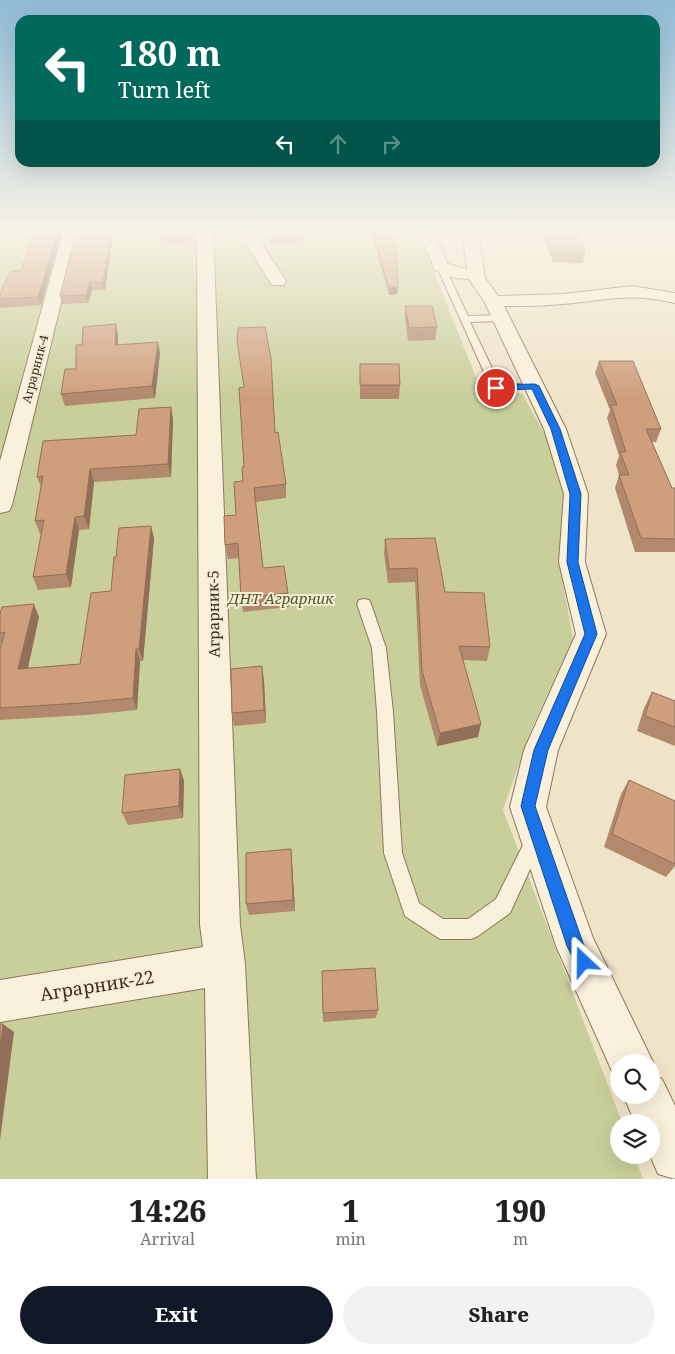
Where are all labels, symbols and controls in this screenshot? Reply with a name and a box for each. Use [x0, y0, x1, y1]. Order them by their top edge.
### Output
text: 180 m [118, 29, 221, 76]
icon: left [35, 35, 100, 100]
text: Turn left [118, 74, 210, 104]
icon: left [271, 130, 299, 158]
icon: ahead [324, 130, 352, 158]
icon: right [377, 130, 405, 158]
street label: Аграрник-4 [18, 333, 52, 405]
pin [475, 367, 517, 409]
icon: arrive [482, 374, 510, 402]
street label: Аграрник-5 [202, 570, 224, 658]
park label: ДНТ Аграрник [226, 588, 334, 608]
position arrow [557, 935, 609, 987]
street label: Аграрник-22 [38, 964, 156, 1006]
map controls [610, 1054, 660, 1164]
button: search [610, 1054, 660, 1104]
button: layers [610, 1114, 660, 1164]
text: 14:26 [129, 1190, 206, 1231]
text: 1 [342, 1190, 359, 1231]
text: 190 [495, 1190, 546, 1231]
text: Arrival [140, 1228, 195, 1250]
text: min [335, 1228, 366, 1250]
text: m [513, 1228, 528, 1250]
button: Exit [20, 1286, 333, 1344]
button: Share [343, 1286, 655, 1344]

